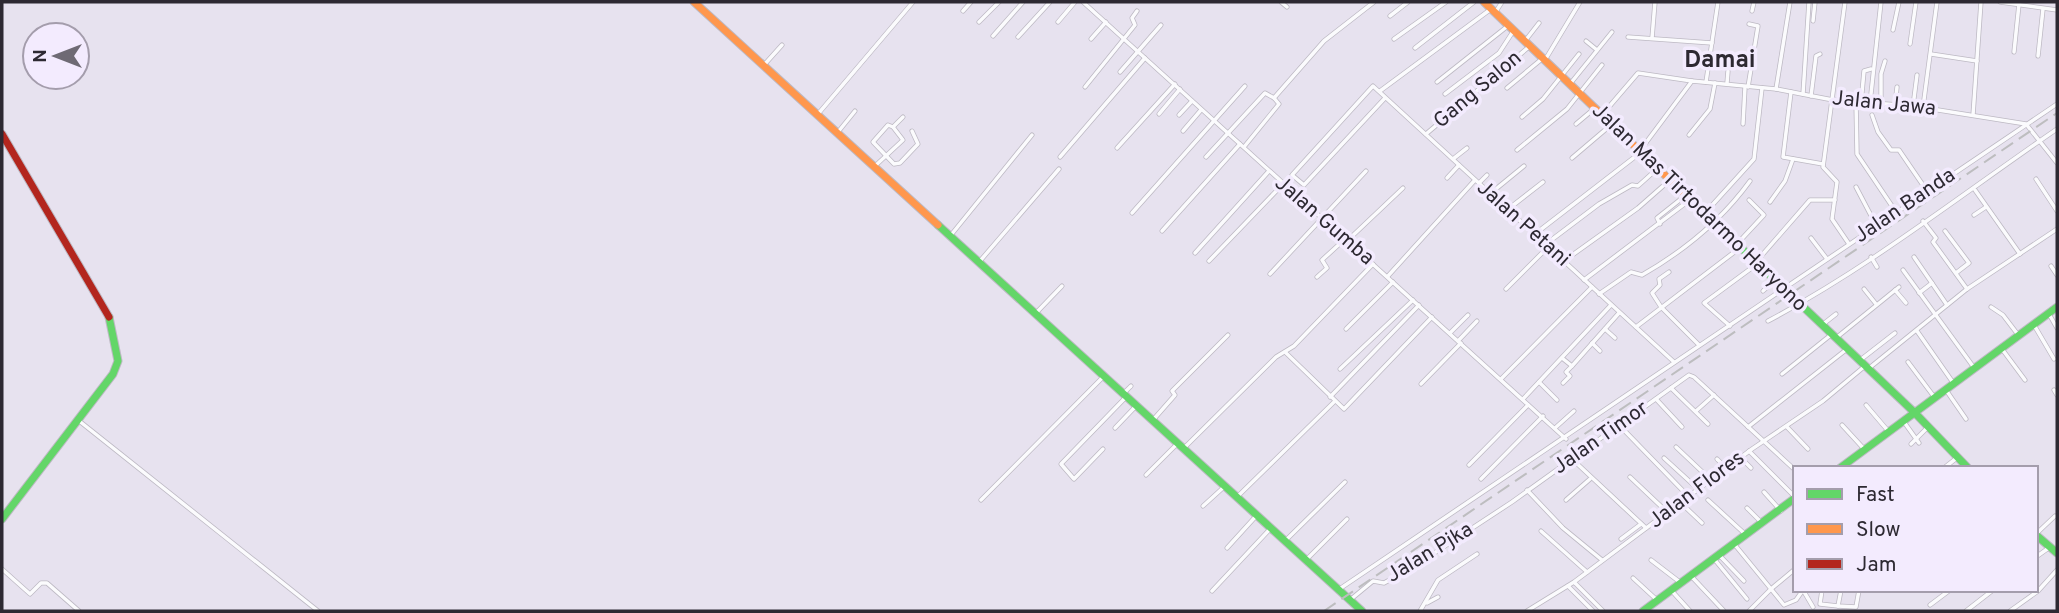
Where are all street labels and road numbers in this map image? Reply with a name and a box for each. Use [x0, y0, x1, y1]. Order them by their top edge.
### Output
street label: Gang Salon [1428, 45, 1528, 135]
street label: Jalan Jawa [1831, 85, 1937, 123]
street label: Jalan Mas Tirtodarmo Haryono [1586, 98, 1812, 318]
street label: Jalan Banda [1849, 162, 1961, 250]
street label: Jalan Gumba [1269, 170, 1379, 272]
street label: Jalan Petani [1471, 175, 1575, 273]
street label: Jalan Timor [1548, 395, 1654, 481]
street label: Jalan Flores [1644, 445, 1750, 535]
street label: Jalan Pjka [1382, 517, 1478, 589]

